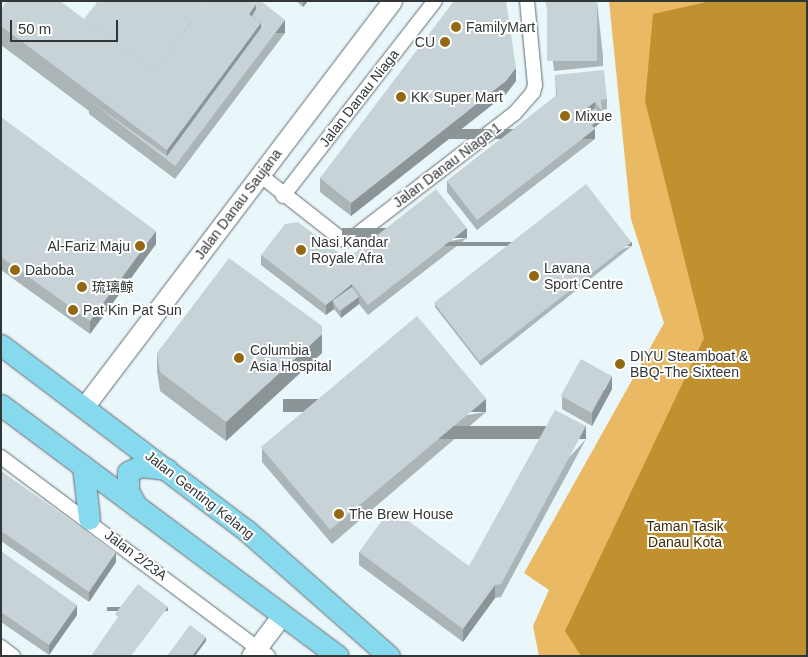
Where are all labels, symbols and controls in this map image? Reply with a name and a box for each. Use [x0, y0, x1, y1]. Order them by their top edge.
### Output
scale bar [12, 10, 120, 42]
place label: FamilyMart [466, 19, 535, 35]
text: 50 m [18, 20, 51, 37]
marker: FamilyMart [450, 21, 462, 33]
place label: CU [415, 34, 435, 50]
marker: CU [439, 36, 451, 48]
street label: Jalan Danau Niaga [316, 46, 402, 150]
place label: KK Super Mart [411, 89, 503, 105]
marker: KK Super Mart [395, 91, 407, 103]
place label: Mixue [575, 108, 612, 124]
marker: Mixue [559, 110, 571, 122]
street label: Jalan Danau Niaga 1 [390, 119, 504, 211]
street label: Jalan Danau Saujana [191, 145, 285, 263]
place label: Nasi Kandar Royale Afra [311, 234, 388, 266]
place label: Al-Fariz Maju [48, 238, 130, 254]
marker: Al-Fariz Maju [134, 240, 146, 252]
marker: Nasi Kandar Royale Afra [295, 244, 307, 256]
place label: Lavana Sport Centre [544, 260, 623, 292]
place label: Daboba [25, 262, 74, 278]
marker: Daboba [9, 264, 21, 276]
marker: Lavana Sport Centre [528, 270, 540, 282]
place label: 琉璃鲸 [92, 279, 134, 295]
marker: 琉璃鲸 [76, 281, 88, 293]
place label: Pat Kin Pat Sun [83, 302, 182, 318]
marker: Pat Kin Pat Sun [67, 304, 79, 316]
place label: Columbia Asia Hospital [250, 342, 332, 374]
place label: DIYU Steamboat & BBQ-The Sixteen [630, 348, 748, 381]
marker: Columbia Asia Hospital [232, 351, 246, 365]
marker: DIYU Steamboat & BBQ-The Sixteen [614, 358, 626, 370]
street label: Jalan Genting Kelang [142, 447, 258, 543]
place label: The Brew House [349, 506, 453, 522]
marker: The Brew House [333, 508, 345, 520]
park label: Taman Tasik Danau Kota [646, 518, 724, 550]
street label: Jalan 2/23A [101, 526, 171, 584]

